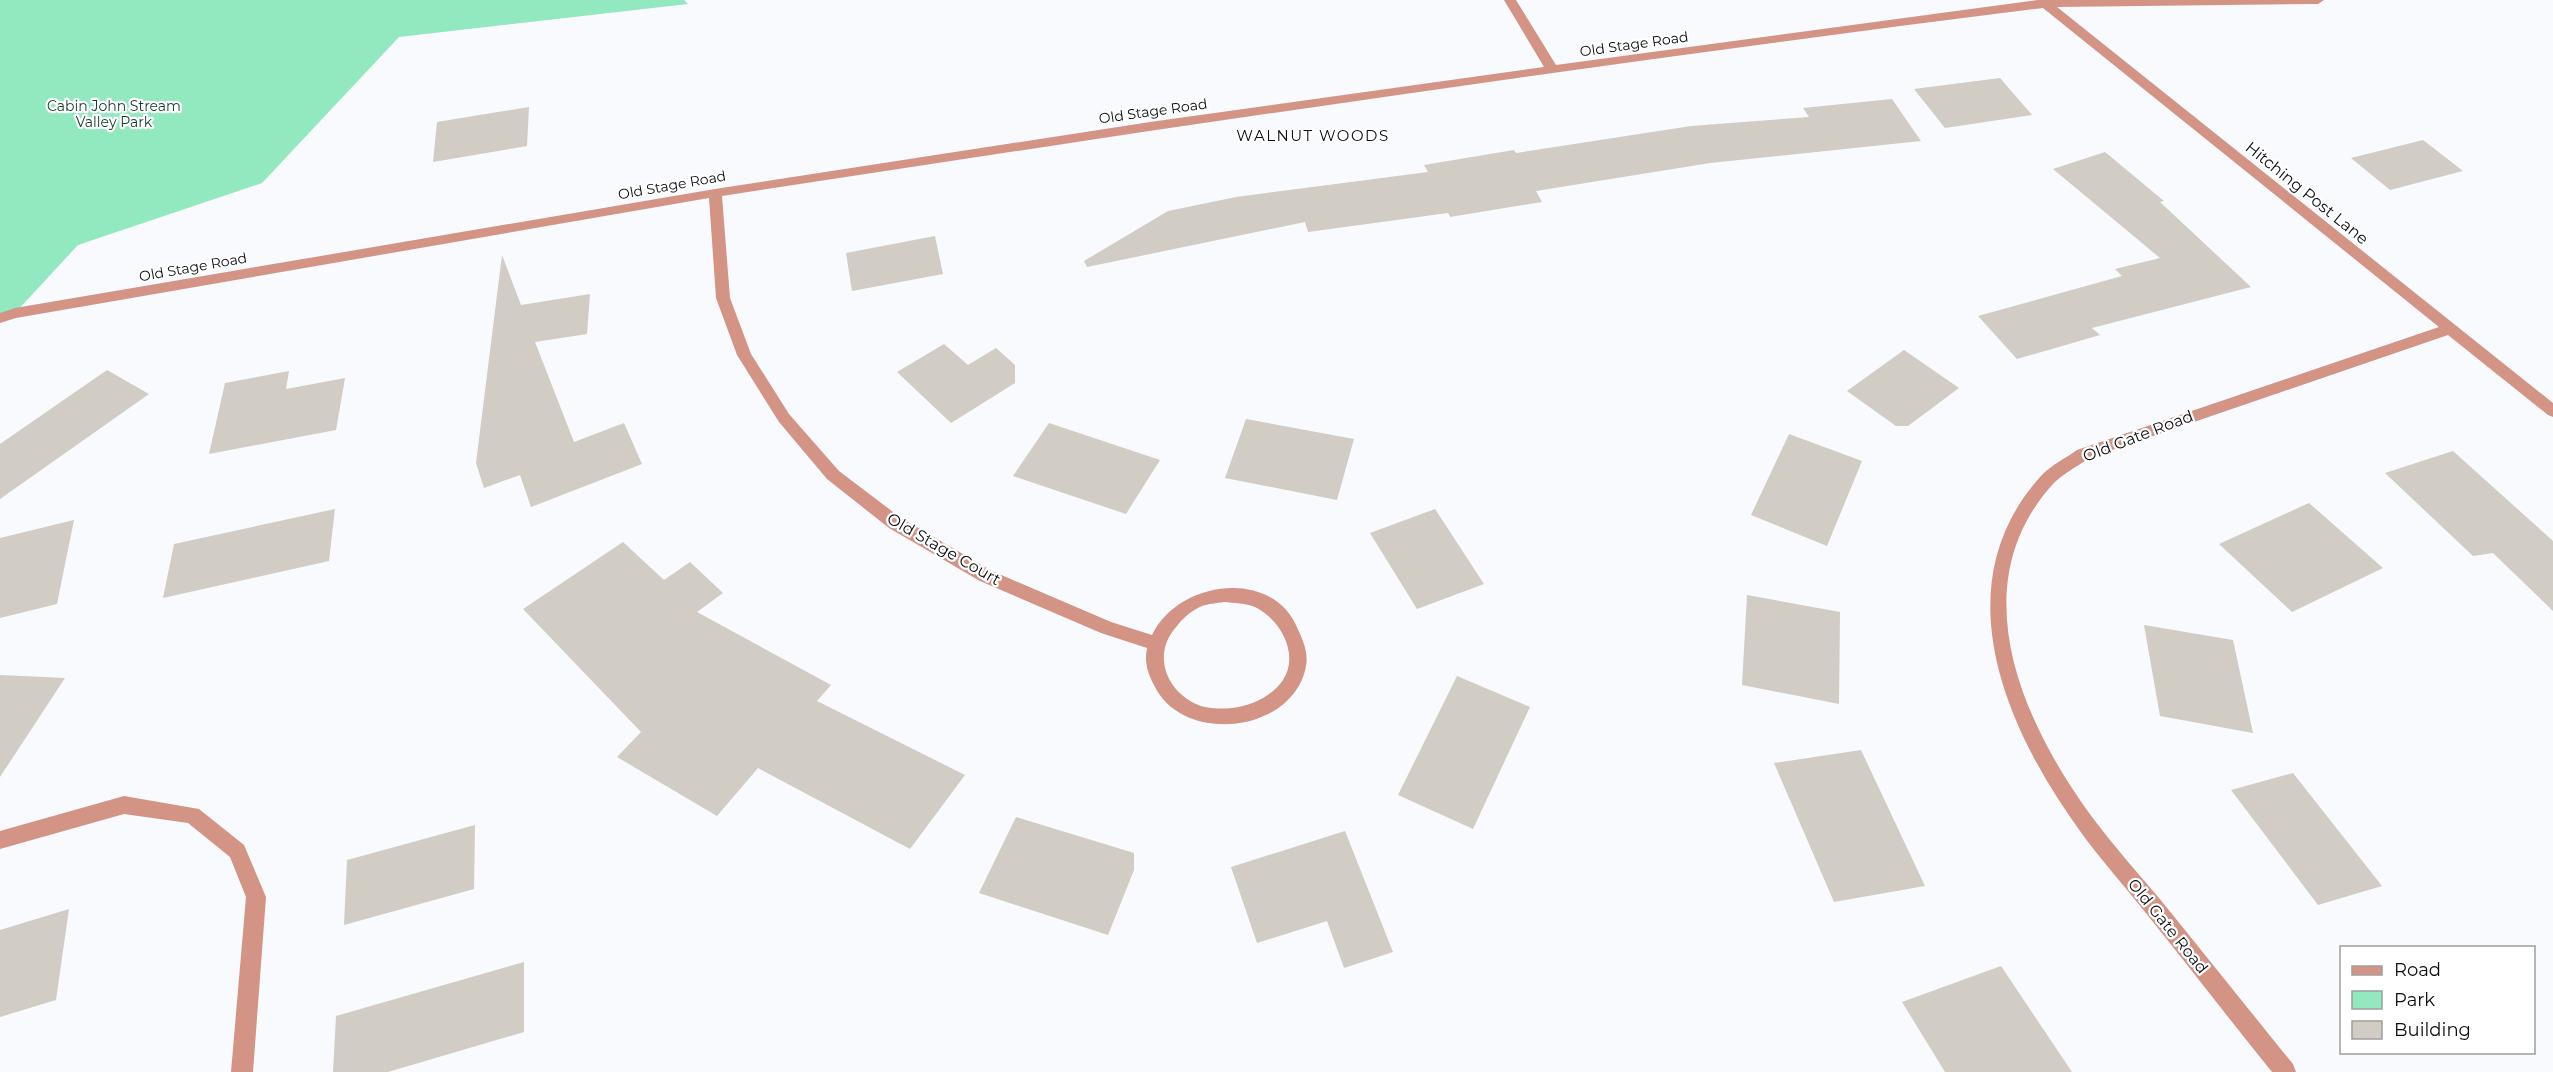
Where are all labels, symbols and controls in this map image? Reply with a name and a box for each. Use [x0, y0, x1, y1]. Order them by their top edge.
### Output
street label: Old Stage Road [1579, 27, 1689, 61]
street label: Old Stage Road [1098, 94, 1208, 128]
park label: Cabin John Stream Valley Park [47, 97, 181, 131]
district label: WALNUT WOODS [1236, 126, 1390, 145]
street label: Hitching Post Lane [2242, 138, 2372, 248]
street label: Old Stage Road [617, 167, 727, 203]
street label: Old Stage Road [138, 249, 248, 285]
street label: Old Gate Road [2080, 406, 2196, 466]
street label: Old Stage Court [884, 509, 1005, 589]
street label: Old Gate Road [2124, 875, 2212, 977]
legend [2340, 946, 2535, 1054]
text: Road [2394, 959, 2441, 981]
text: Park [2394, 989, 2435, 1011]
text: Building [2394, 1019, 2471, 1041]

